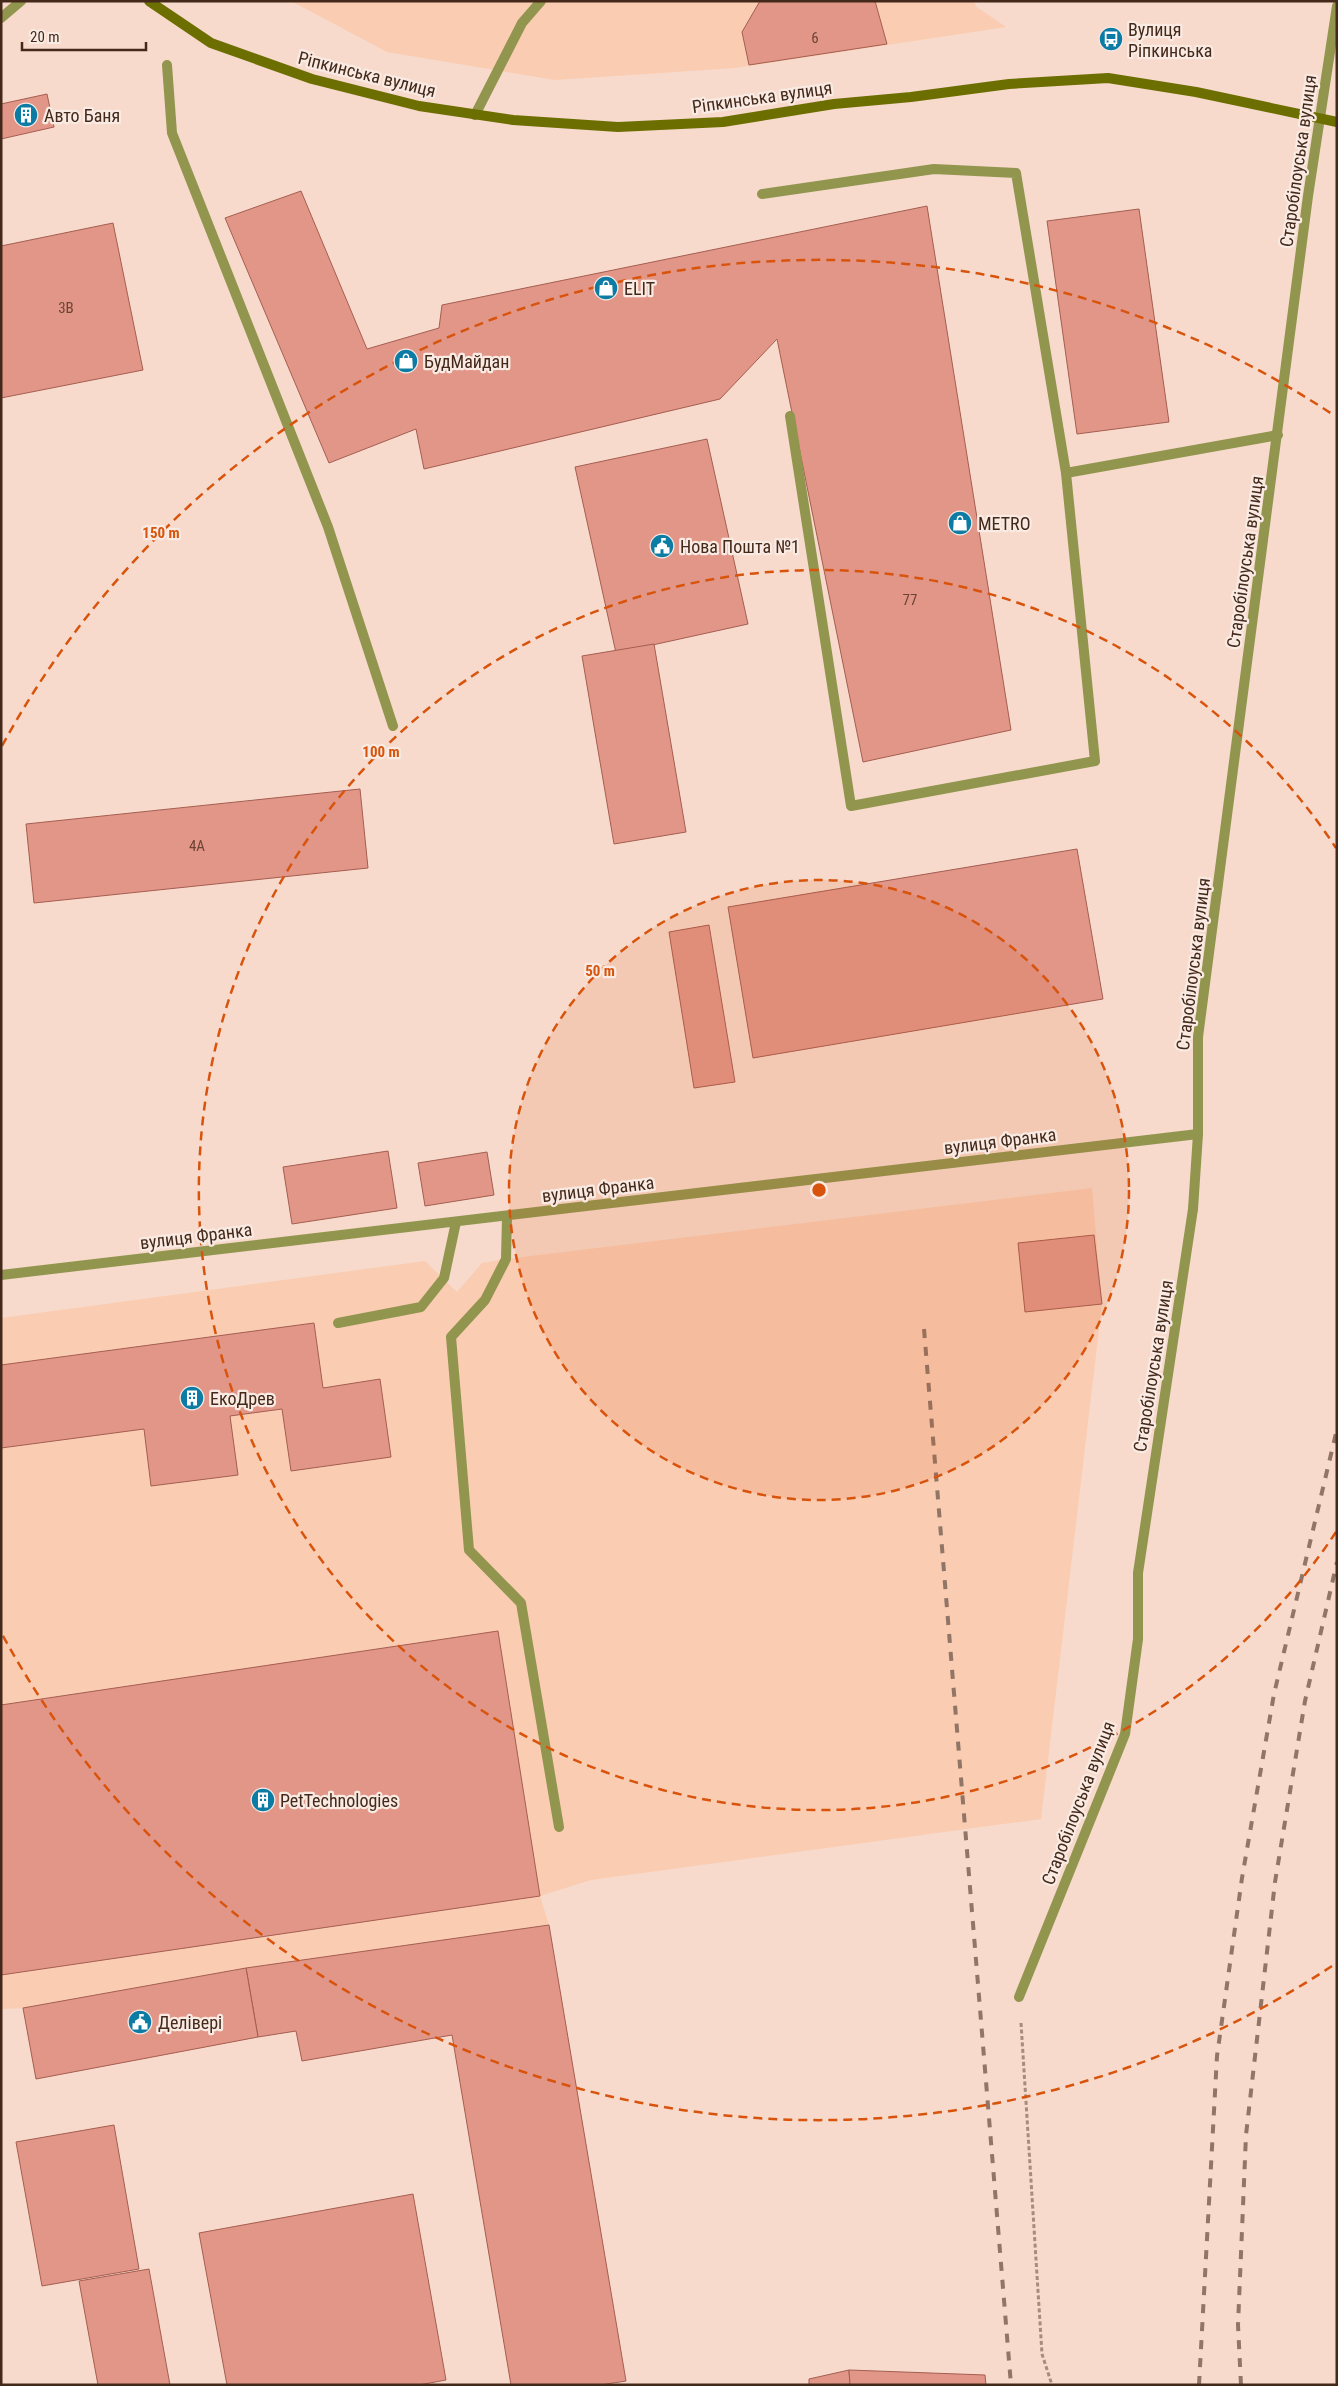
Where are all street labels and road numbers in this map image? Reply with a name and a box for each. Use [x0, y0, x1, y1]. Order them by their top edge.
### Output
street label: Ріпкинська вулиця [296, 47, 438, 101]
street label: Старобілоуська вулиця [1276, 74, 1320, 248]
street label: Ріпкинська вулиця [691, 77, 833, 117]
street label: Старобілоуська вулиця [1223, 475, 1267, 649]
street label: Старобілоуська вулиця [1172, 877, 1214, 1051]
street label: вулиця Франка [943, 1124, 1057, 1158]
street label: вулиця Франка [541, 1172, 655, 1206]
street label: вулиця Франка [139, 1219, 253, 1253]
street label: Старобілоуська вулиця [1129, 1279, 1177, 1453]
street label: Старобілоуська вулиця [1037, 1718, 1119, 1888]

